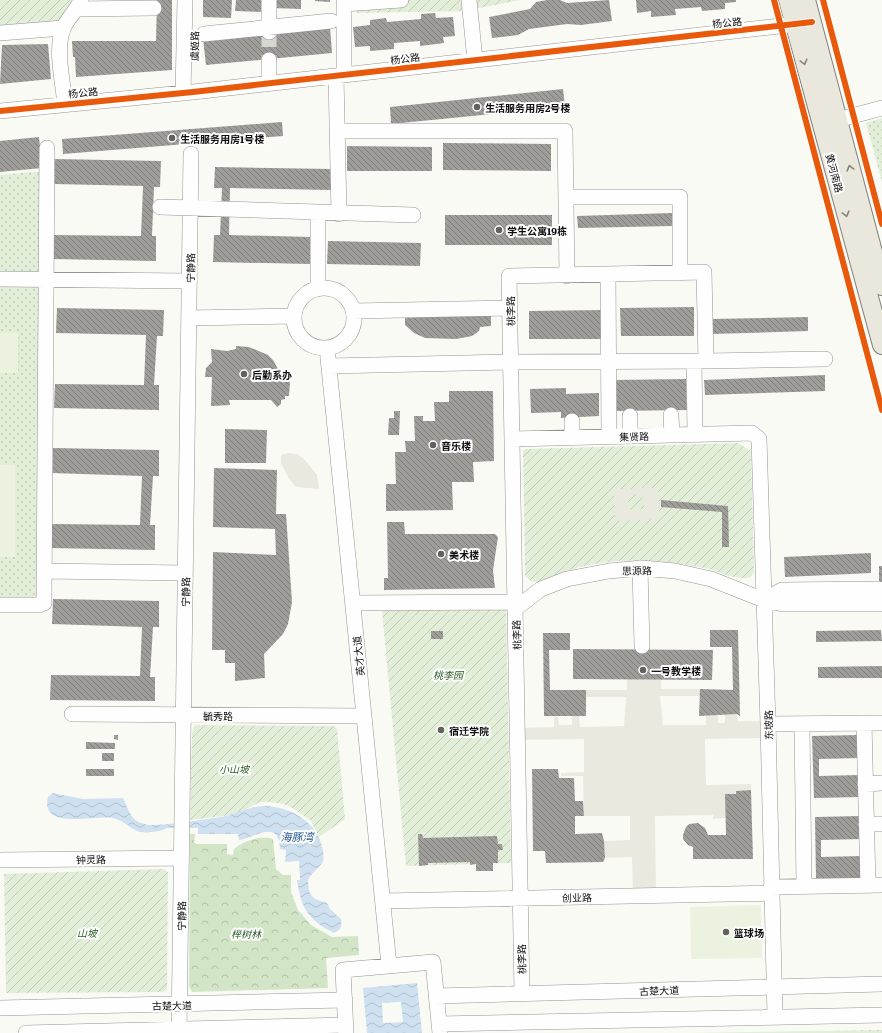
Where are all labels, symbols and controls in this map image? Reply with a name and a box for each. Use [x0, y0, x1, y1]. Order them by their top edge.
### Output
street label: 杨公路 [711, 13, 743, 31]
street label: 虞姬路 [186, 31, 202, 61]
street label: 杨公路 [389, 49, 421, 67]
one-way arrow [799, 58, 808, 65]
street label: 杨公路 [67, 83, 99, 101]
place label: 生活服务用房2号楼 [485, 100, 570, 115]
marker: 生活服务用房2号楼 [472, 102, 482, 112]
place label: 生活服务用房1号楼 [180, 131, 264, 146]
marker: 生活服务用房1号楼 [167, 133, 177, 143]
street label: 黄河南路 [823, 152, 847, 194]
one-way arrow [846, 164, 855, 171]
one-way arrow [841, 210, 850, 217]
place label: 学生公寓19栋 [507, 223, 567, 238]
marker: 学生公寓19栋 [494, 225, 504, 235]
street label: 宁静路 [182, 253, 198, 283]
street label: 桃李路 [502, 296, 518, 326]
place label: 后勤系办 [252, 367, 292, 382]
marker: 后勤系办 [239, 369, 249, 379]
street label: 集贤路 [619, 428, 649, 444]
place label: 音乐楼 [441, 438, 471, 453]
marker: 音乐楼 [428, 440, 438, 450]
place label: 美术楼 [449, 547, 479, 562]
marker: 美术楼 [436, 549, 446, 559]
street label: 思源路 [622, 562, 652, 578]
street label: 宁静路 [177, 577, 193, 607]
street label: 桃李路 [508, 620, 524, 650]
street label: 英才大道 [348, 635, 368, 677]
place label: 一号教学楼 [651, 663, 701, 678]
marker: 一号教学楼 [638, 665, 648, 675]
park label: 桃李园 [433, 667, 465, 682]
street label: 毓秀路 [203, 708, 233, 723]
street label: 东坡路 [760, 710, 776, 740]
place label: 宿迁学院 [449, 723, 489, 738]
marker: 宿迁学院 [436, 725, 446, 735]
park label: 小山坡 [219, 761, 251, 776]
water label: 海豚湾 [281, 828, 315, 844]
street label: 钟灵路 [76, 851, 106, 867]
street label: 创业路 [562, 889, 592, 905]
street label: 宁静路 [173, 901, 189, 931]
park label: 山坡 [77, 925, 99, 940]
place label: 篮球场 [734, 925, 764, 940]
park label: 榉树林 [231, 926, 262, 941]
marker: 篮球场 [721, 927, 731, 937]
street label: 桃李路 [513, 944, 529, 974]
street label: 古楚大道 [639, 982, 679, 998]
street label: 古楚大道 [152, 997, 192, 1013]

